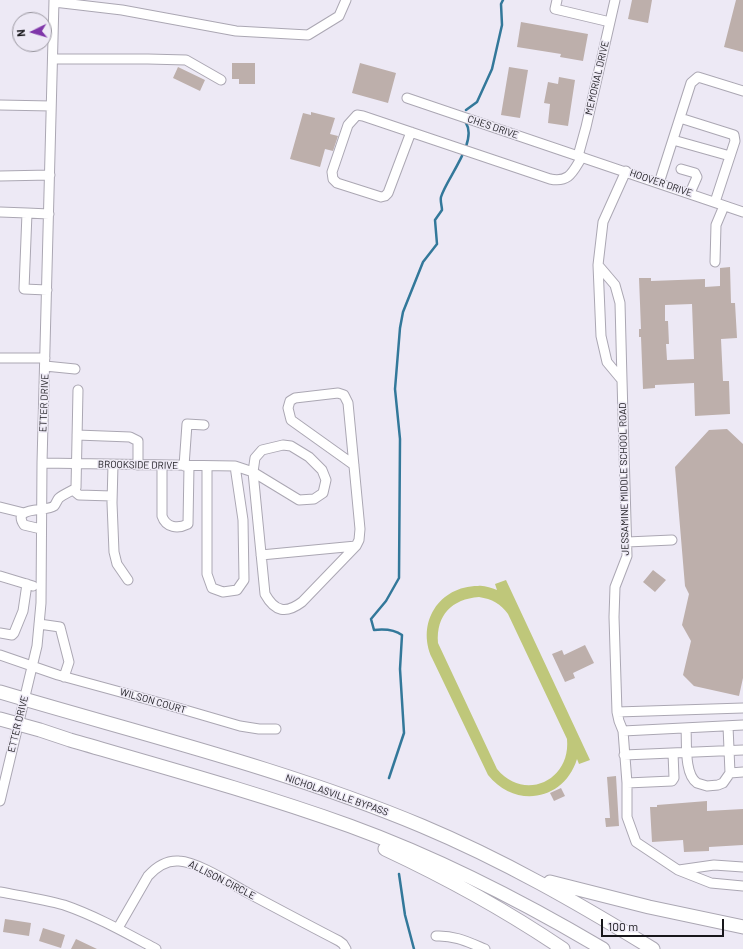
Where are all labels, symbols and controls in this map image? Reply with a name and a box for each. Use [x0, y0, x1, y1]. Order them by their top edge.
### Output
north arrow [12, 12, 52, 52]
text: N [14, 29, 27, 37]
street label: MEMORIAL DRIVE [583, 40, 611, 116]
street label: CHES DRIVE [466, 113, 520, 141]
street label: HOOVER DRIVE [628, 167, 694, 199]
street label: ETTER DRIVE [37, 374, 51, 432]
street label: JESSAMINE MIDDLE SCHOOL ROAD [617, 402, 631, 556]
street label: BROOKSIDE DRIVE [98, 458, 178, 472]
street label: WILSON COURT [118, 686, 188, 716]
street label: ETTER DRIVE [5, 694, 31, 754]
street label: NICHOLASVILLE BYPASS [284, 772, 390, 818]
street label: ALLISON CIRCLE [187, 858, 257, 902]
scale bar [603, 911, 726, 937]
text: 100 m [608, 919, 638, 933]

